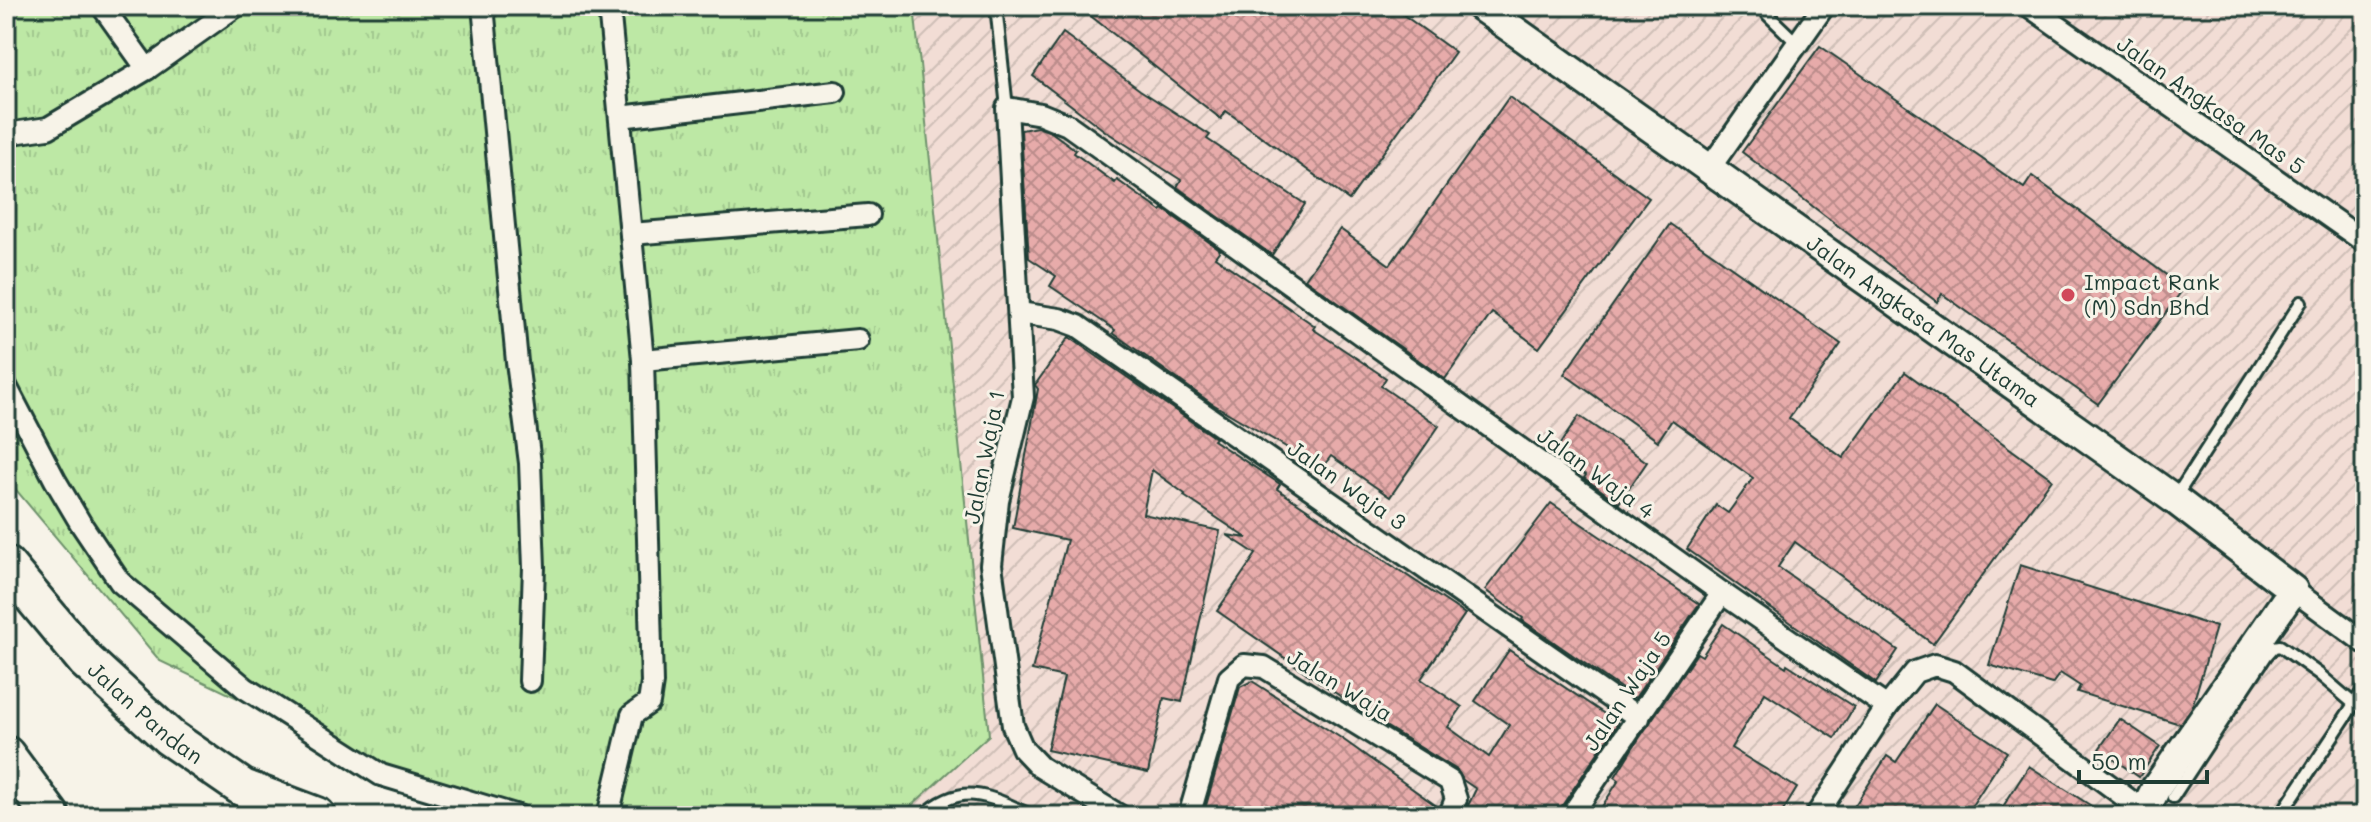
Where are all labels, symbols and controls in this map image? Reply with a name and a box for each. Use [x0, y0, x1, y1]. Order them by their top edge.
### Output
street label: Jalan Angkasa Mas 5 [2112, 29, 2311, 180]
street label: Jalan Angkasa Mas Utama [1801, 228, 2046, 413]
place label: Impact Rank (M) Sdn Bhd [2084, 267, 2220, 321]
marker: Impact Rank (M) Sdn Bhd [2059, 286, 2077, 304]
street label: Jalan Waja 1 [956, 388, 1011, 526]
street label: Jalan Waja 4 [1532, 420, 1661, 525]
street label: Jalan Waja 3 [1282, 433, 1412, 536]
street label: Jalan Waja 5 [1576, 625, 1677, 756]
street label: Jalan Waja [1282, 642, 1398, 727]
street label: Jalan Pandan [82, 655, 209, 770]
scale bar [2079, 734, 2207, 784]
text: 50 m [2091, 745, 2147, 776]

